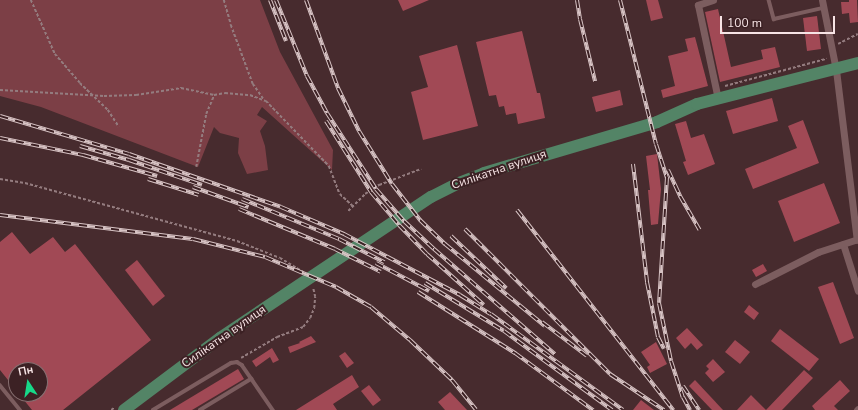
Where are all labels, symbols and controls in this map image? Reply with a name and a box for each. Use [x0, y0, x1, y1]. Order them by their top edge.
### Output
scale bar [722, 8, 837, 34]
text: 100 m [727, 15, 762, 31]
street label: Силікатна вулиця [450, 147, 548, 193]
street label: Силікатна вулиця [179, 303, 269, 371]
north arrow [8, 362, 48, 402]
text: Пн [17, 362, 35, 380]

